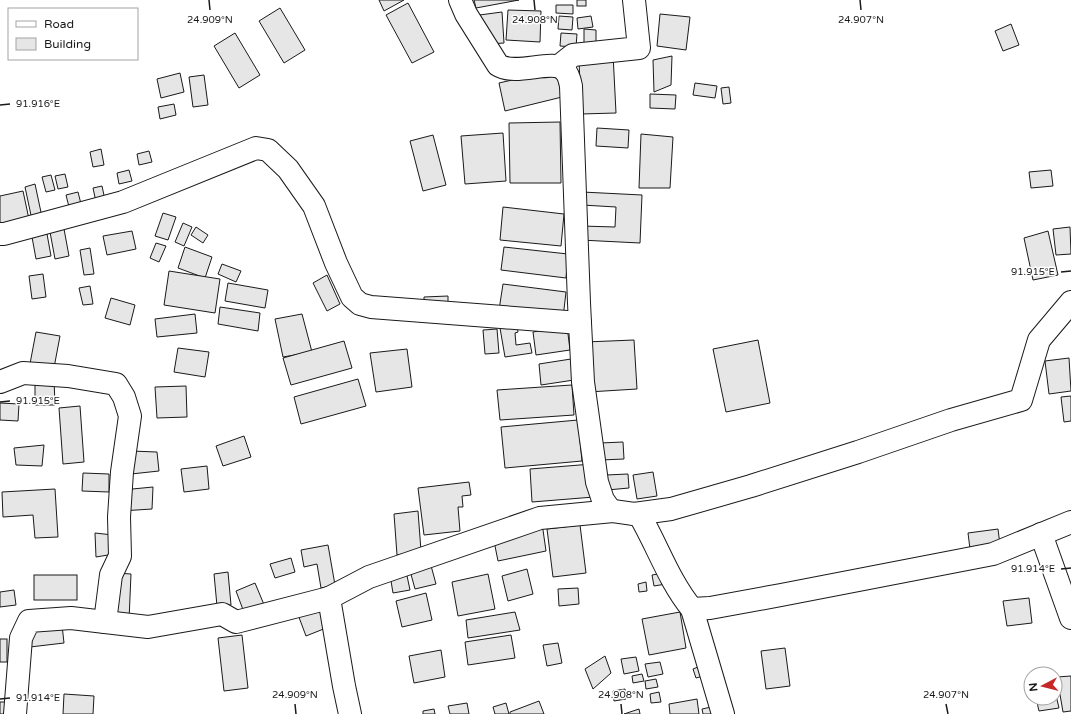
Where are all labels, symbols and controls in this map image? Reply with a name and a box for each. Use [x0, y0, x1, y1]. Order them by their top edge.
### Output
legend [8, 8, 138, 60]
text: 24.909°N [187, 14, 233, 26]
text: 24.908°N [512, 14, 558, 26]
text: 24.907°N [838, 14, 884, 26]
text: Road [44, 17, 74, 31]
text: Building [44, 37, 91, 51]
text: 91.916°E [16, 98, 60, 110]
text: 91.915°E [1011, 266, 1055, 278]
text: 91.915°E [16, 395, 60, 407]
text: 91.914°E [1011, 563, 1055, 575]
north arrow [1023, 666, 1063, 706]
text: N [1027, 682, 1041, 692]
text: 24.909°N [272, 689, 318, 701]
text: 24.908°N [598, 689, 644, 701]
text: 24.907°N [923, 689, 969, 701]
text: 91.914°E [16, 692, 60, 704]

